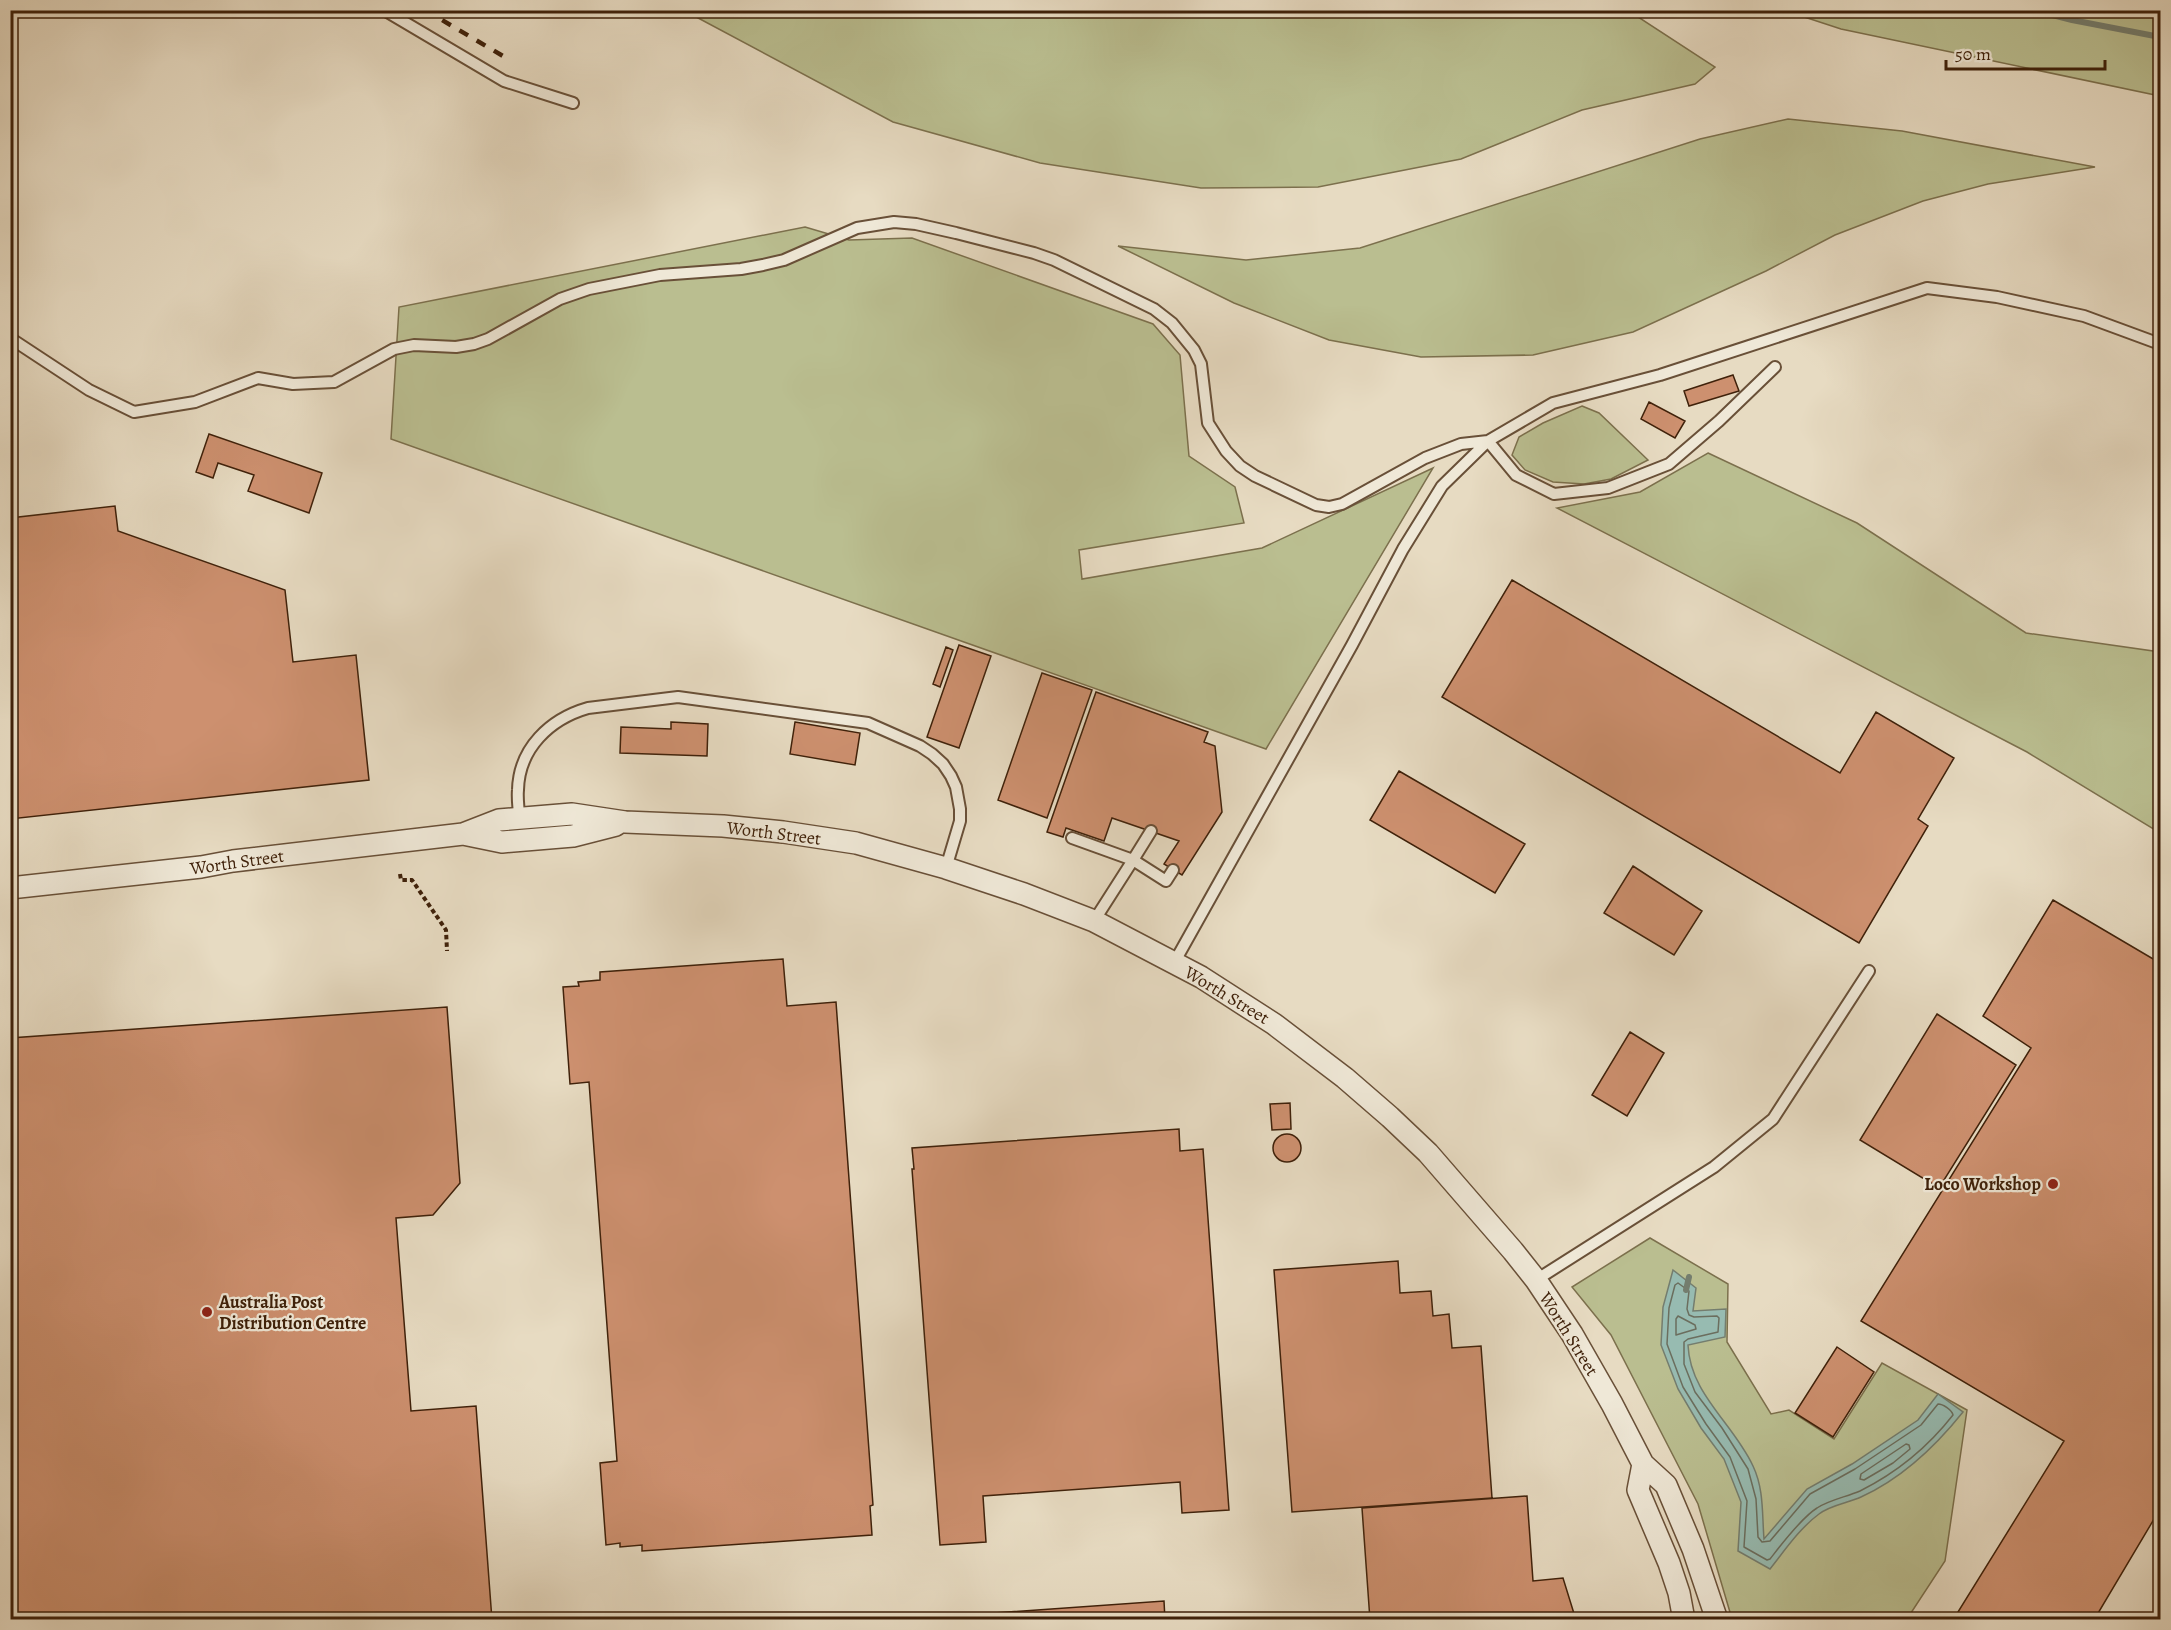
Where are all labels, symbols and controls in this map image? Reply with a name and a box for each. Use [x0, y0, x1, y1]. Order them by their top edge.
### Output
scale bar [1946, 33, 2105, 71]
text: 50 m [1955, 42, 1991, 66]
street label: Worth Street [725, 815, 822, 851]
street label: Worth Street [187, 844, 286, 881]
street label: Worth Street [1179, 960, 1274, 1030]
place label: Loco Workshop [1924, 1172, 2041, 1196]
marker: Loco Workshop [2046, 1177, 2060, 1191]
street label: Worth Street [1533, 1287, 1604, 1381]
place label: Australia Post Distribution Centre [218, 1290, 366, 1335]
marker: Australia Post Distribution Centre [200, 1305, 214, 1319]

